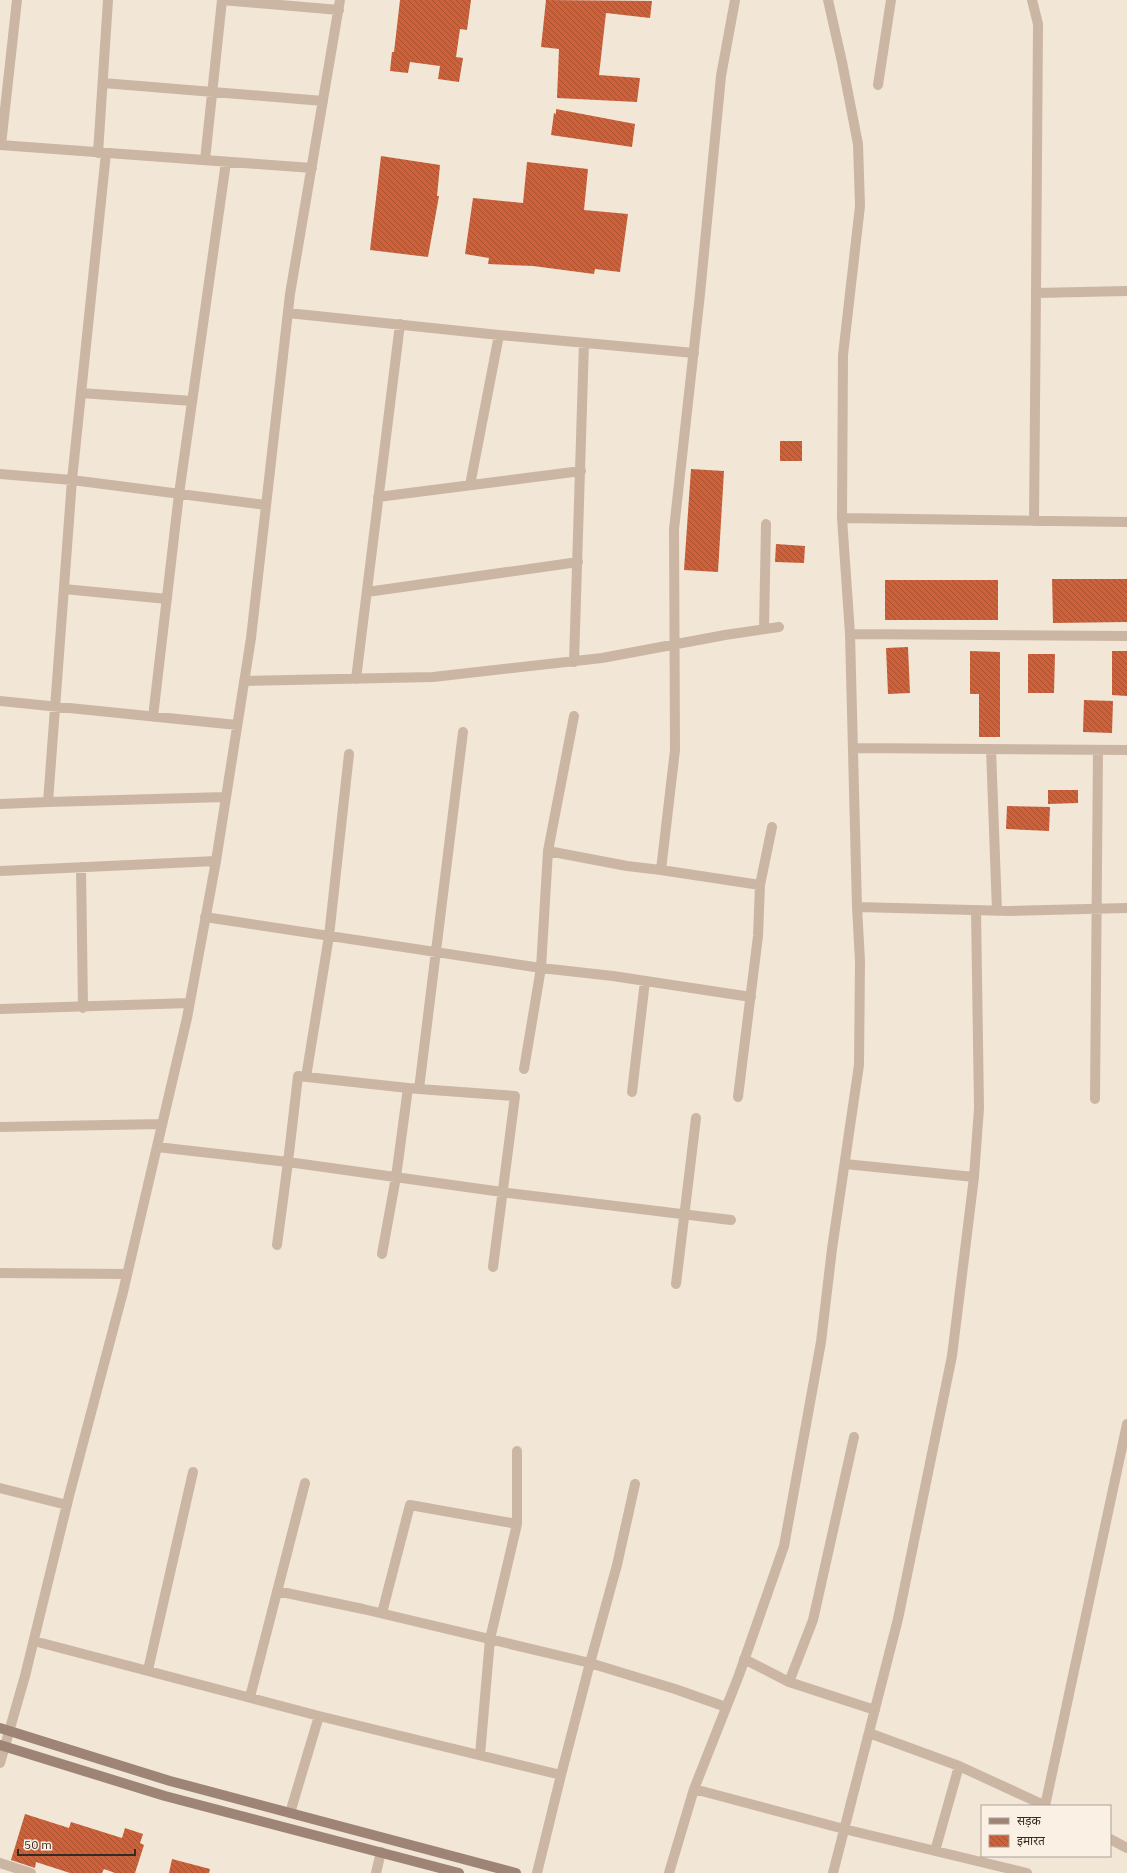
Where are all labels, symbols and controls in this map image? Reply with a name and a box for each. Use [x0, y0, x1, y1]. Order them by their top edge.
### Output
legend [981, 1805, 1111, 1857]
text: सड़क [1017, 1813, 1042, 1828]
scale bar [18, 1831, 135, 1857]
text: इमारत [1017, 1833, 1046, 1848]
text: 50 m [24, 1837, 52, 1852]

